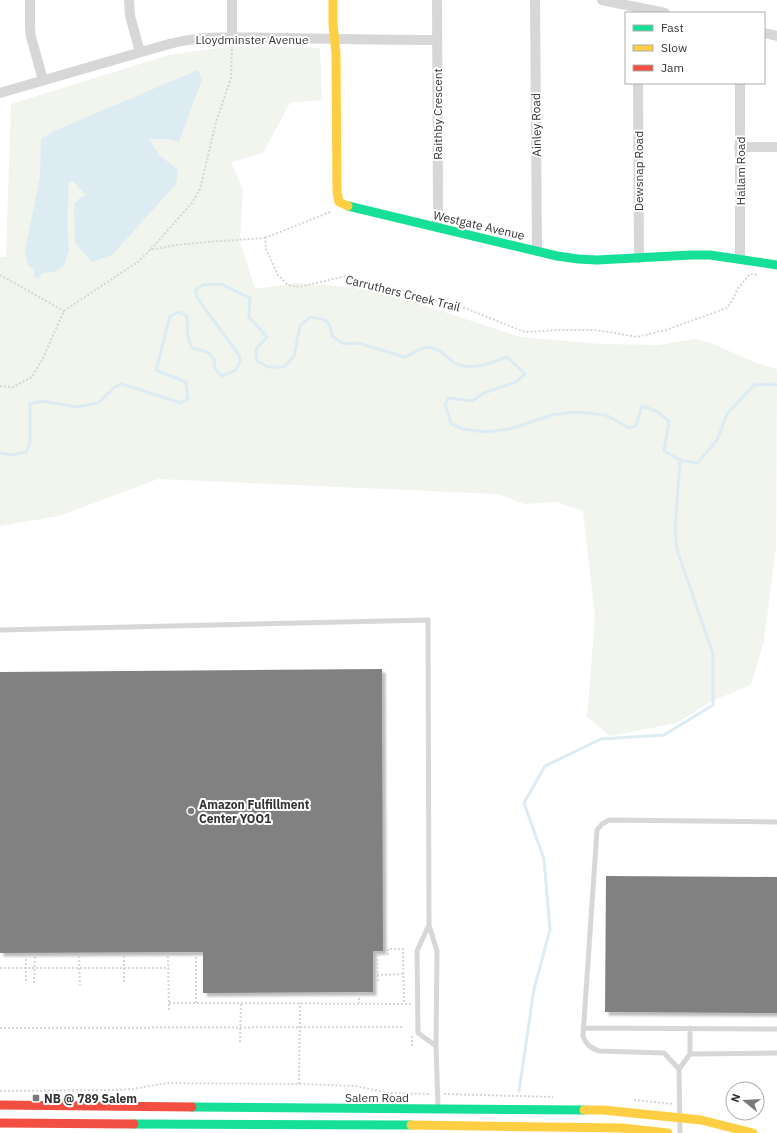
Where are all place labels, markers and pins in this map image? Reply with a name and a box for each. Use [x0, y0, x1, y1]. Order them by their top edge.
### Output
place label: Amazon Fulfillment Center YOO1 [199, 797, 310, 826]
marker: Amazon Fulfillment Center YOO1 [186, 806, 196, 816]
place label: NB @ 789 Salem [44, 1091, 137, 1106]
marker: NB @ 789 Salem [31, 1093, 41, 1103]

